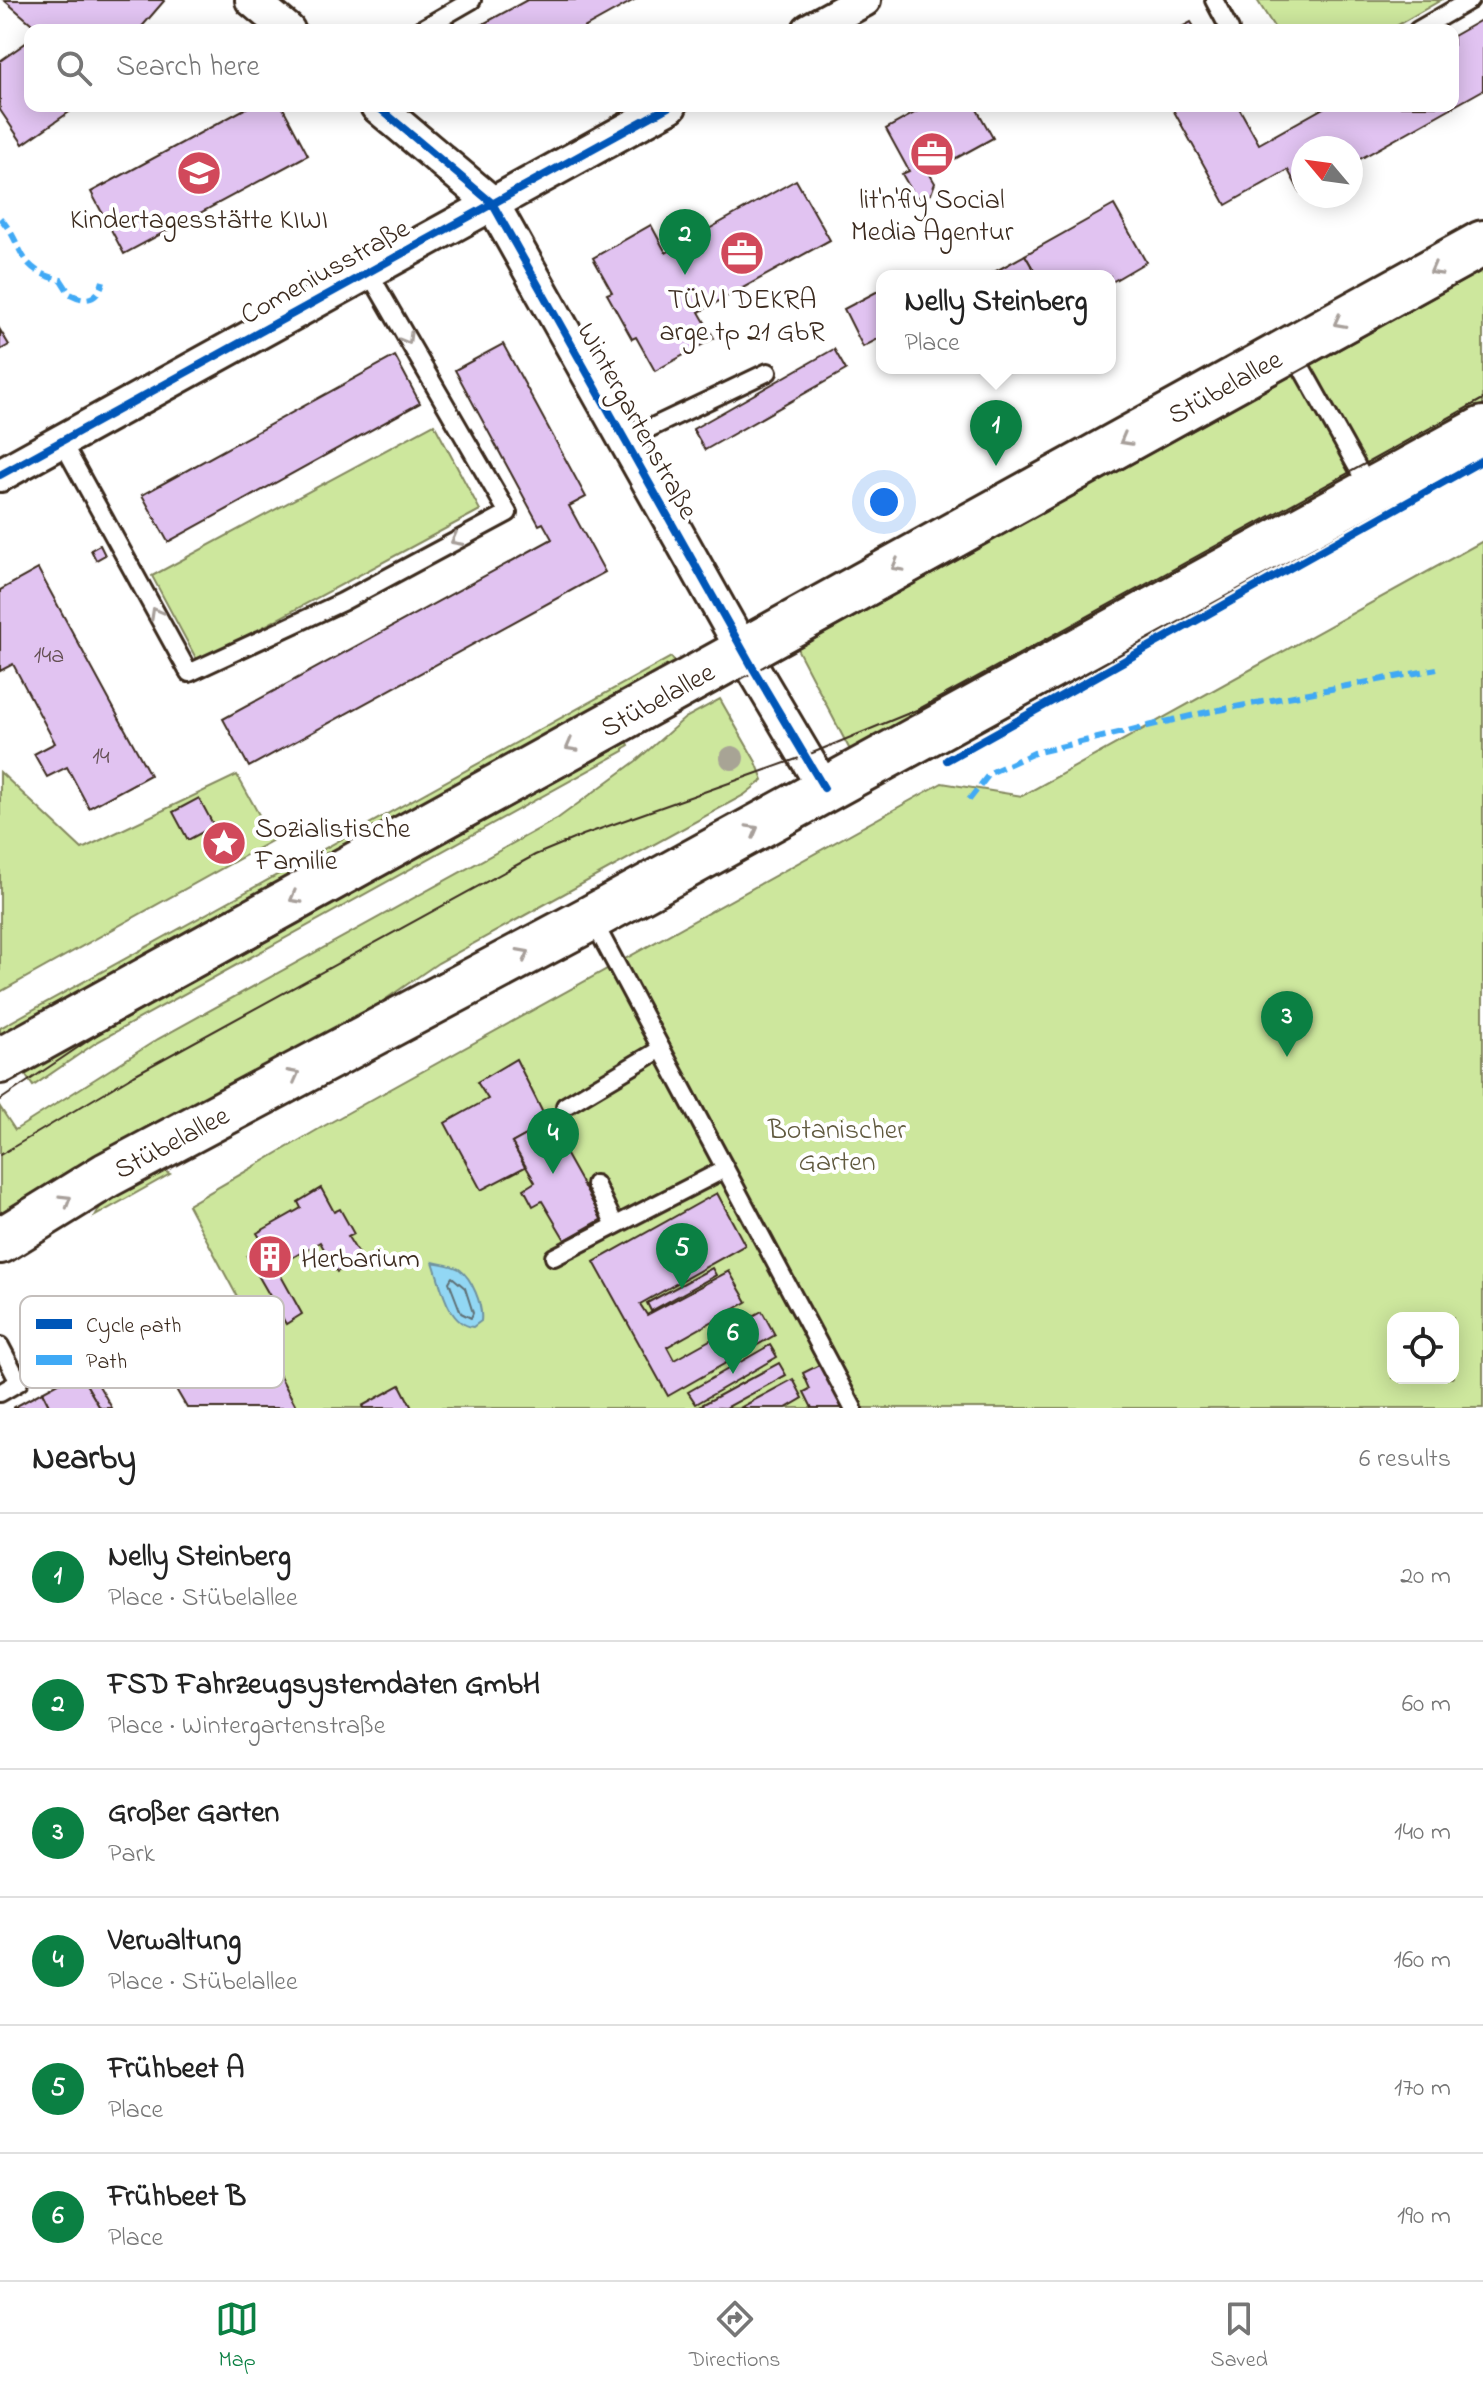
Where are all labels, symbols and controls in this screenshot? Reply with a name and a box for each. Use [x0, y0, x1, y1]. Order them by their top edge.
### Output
search box [24, 24, 1459, 112]
icon: search [52, 46, 96, 90]
text: Search here [116, 46, 260, 90]
office icon: lit'n'fly Social Media Agentur [908, 130, 956, 178]
north arrow [1291, 136, 1363, 208]
school or university icon: Kindertagesstätte KIWI [175, 149, 223, 197]
place label: lit'n'fly Social Media Agentur [851, 181, 1014, 254]
place label: Kindertagesstätte KIWI [70, 201, 328, 242]
street label: Comeniusstraße [234, 209, 418, 337]
pin: 2 [659, 209, 711, 275]
office icon: TÜV | DEKRA arge tp 21 GbR [718, 229, 766, 277]
one-way arrow [1429, 260, 1443, 275]
popup [876, 270, 1116, 374]
place label: TÜV | DEKRA arge tp 21 GbR [659, 281, 825, 354]
text: Nelly Steinberg [905, 281, 1088, 325]
one-way arrow [1333, 312, 1348, 328]
street label: Wintergartenstraße [565, 316, 707, 528]
text: Place [905, 325, 960, 363]
one-way arrow [397, 330, 413, 344]
street label: Stübelallee [1161, 340, 1291, 437]
pin: 1 [970, 400, 1022, 466]
one-way arrow [1119, 430, 1133, 446]
your location [864, 482, 904, 522]
one-way arrow [449, 531, 464, 546]
one-way arrow [891, 556, 906, 572]
one-way arrow [150, 608, 166, 622]
house number: 14a [34, 639, 64, 674]
street label: Stübelallee [594, 653, 723, 750]
one-way arrow [565, 736, 580, 751]
house number: 14 [92, 740, 110, 775]
place label: Sozialistische Familie [254, 810, 411, 883]
place icon: Sozialistische Familie [200, 819, 248, 867]
one-way arrow [744, 824, 758, 840]
one-way arrow [289, 888, 303, 904]
one-way arrow [516, 948, 530, 963]
pin: 3 [1261, 991, 1313, 1057]
one-way arrow [286, 1070, 301, 1085]
street label: Stübelallee [108, 1097, 238, 1192]
pin: 4 [527, 1108, 579, 1174]
park label: Botanischer Garten [767, 1111, 906, 1184]
one-way arrow [57, 1195, 72, 1210]
pin: 5 [656, 1223, 708, 1289]
building icon: Herbarium [246, 1233, 294, 1281]
place label: Herbarium [301, 1240, 420, 1281]
legend [20, 1296, 284, 1388]
pin: 6 [707, 1308, 759, 1374]
text: Cycle path [86, 1311, 181, 1344]
map controls [1387, 1312, 1459, 1384]
button: locate [1387, 1312, 1459, 1384]
text: Path [86, 1347, 127, 1379]
text: Nearby [32, 1435, 136, 1485]
text: 6 results [1359, 1441, 1451, 1479]
text: Nelly Steinberg [108, 1536, 291, 1580]
text: 1 [54, 1558, 62, 1596]
text: 20 m [1400, 1558, 1451, 1596]
text: Place · Stübelallee [108, 1580, 298, 1618]
text: FSD Fahrzeugsystemdaten GmbH [108, 1664, 540, 1708]
text: 2 [52, 1686, 64, 1724]
text: 60 m [1402, 1686, 1451, 1724]
text: Place · Wintergartenstraße [108, 1708, 385, 1746]
text: Großer Garten [108, 1792, 279, 1836]
text: 3 [53, 1814, 63, 1852]
text: 140 m [1394, 1814, 1451, 1852]
text: Park [108, 1836, 155, 1874]
text: Verwaltung [108, 1920, 241, 1964]
text: 4 [53, 1942, 63, 1980]
text: 160 m [1393, 1942, 1451, 1980]
text: Place · Stübelallee [108, 1964, 298, 2002]
text: Frühbeet A [108, 2048, 244, 2092]
text: 5 [51, 2070, 65, 2108]
text: 170 m [1394, 2070, 1451, 2108]
text: Place [108, 2092, 163, 2130]
text: Frühbeet B [108, 2176, 246, 2220]
text: 6 [52, 2198, 64, 2236]
text: 190 m [1397, 2198, 1451, 2236]
text: Place [108, 2220, 163, 2258]
tab: Map [215, 2297, 259, 2377]
tab: Directions [689, 2297, 780, 2377]
tab: Saved [1211, 2297, 1268, 2377]

